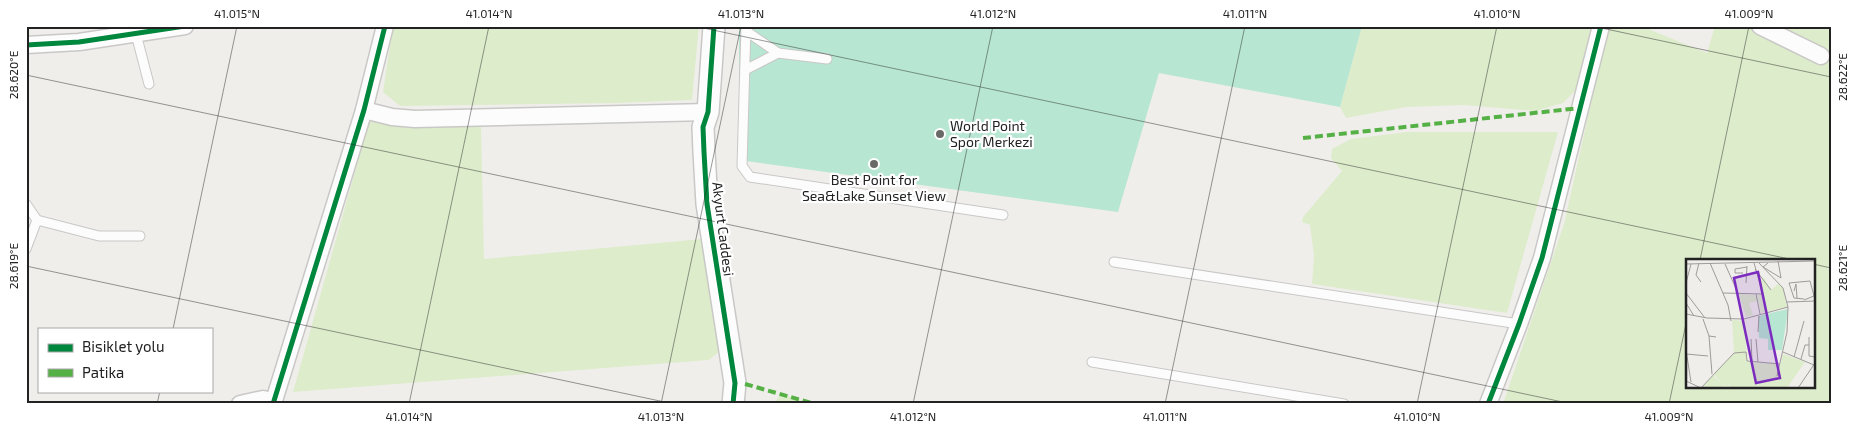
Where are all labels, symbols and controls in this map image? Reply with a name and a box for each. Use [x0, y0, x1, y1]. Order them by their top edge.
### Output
text: 41.015°N [214, 6, 260, 20]
text: 41.014°N [465, 6, 513, 20]
text: 41.013°N [718, 6, 764, 20]
text: 41.012°N [970, 6, 1016, 20]
text: 41.011°N [1223, 6, 1267, 20]
text: 41.010°N [1474, 6, 1520, 20]
text: 41.009°N [1724, 6, 1774, 20]
text: 28.620°E [6, 50, 20, 99]
text: 28.622°E [1835, 53, 1849, 101]
place label: World Point Spor Merkezi [950, 117, 1033, 150]
marker: World Point Spor Merkezi [934, 128, 946, 140]
marker: Best Point for Sea&Lake Sunset View [868, 158, 880, 170]
place label: Best Point for Sea&Lake Sunset View [802, 171, 946, 204]
street label: Akyurt Caddesi [709, 181, 738, 277]
text: 28.619°E [6, 243, 20, 289]
text: 28.621°E [1835, 245, 1849, 291]
inset map [1686, 259, 1814, 388]
legend [38, 328, 212, 392]
text: Bisiklet yolu [82, 337, 165, 355]
text: Patika [82, 363, 124, 381]
text: 41.014°N [385, 409, 433, 423]
text: 41.013°N [638, 409, 684, 423]
text: 41.012°N [890, 409, 936, 423]
text: 41.011°N [1143, 409, 1187, 423]
text: 41.010°N [1394, 409, 1440, 423]
text: 41.009°N [1644, 409, 1694, 423]

